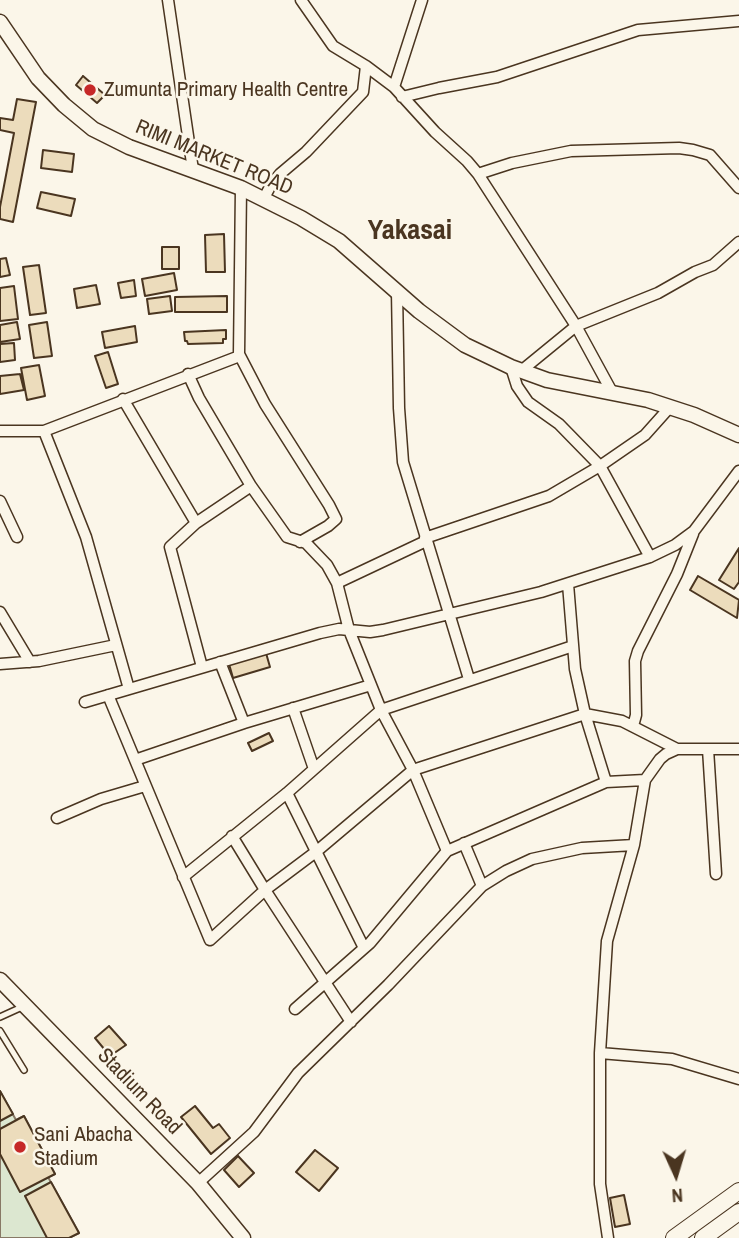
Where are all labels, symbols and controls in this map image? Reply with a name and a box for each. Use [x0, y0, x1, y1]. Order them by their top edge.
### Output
place label: Zumunta Primary Health Centre [104, 77, 348, 103]
marker: Zumunta Primary Health Centre [82, 82, 98, 98]
street label: RIMI MARKET ROAD [132, 115, 296, 201]
district label: Yakasai [368, 214, 452, 248]
street label: Stadium Road [92, 1044, 186, 1140]
place label: Sani Abacha Stadium [34, 1122, 133, 1172]
marker: Sani Abacha Stadium [12, 1139, 28, 1155]
north arrow [641, 1140, 711, 1210]
text: N [671, 1183, 684, 1209]

